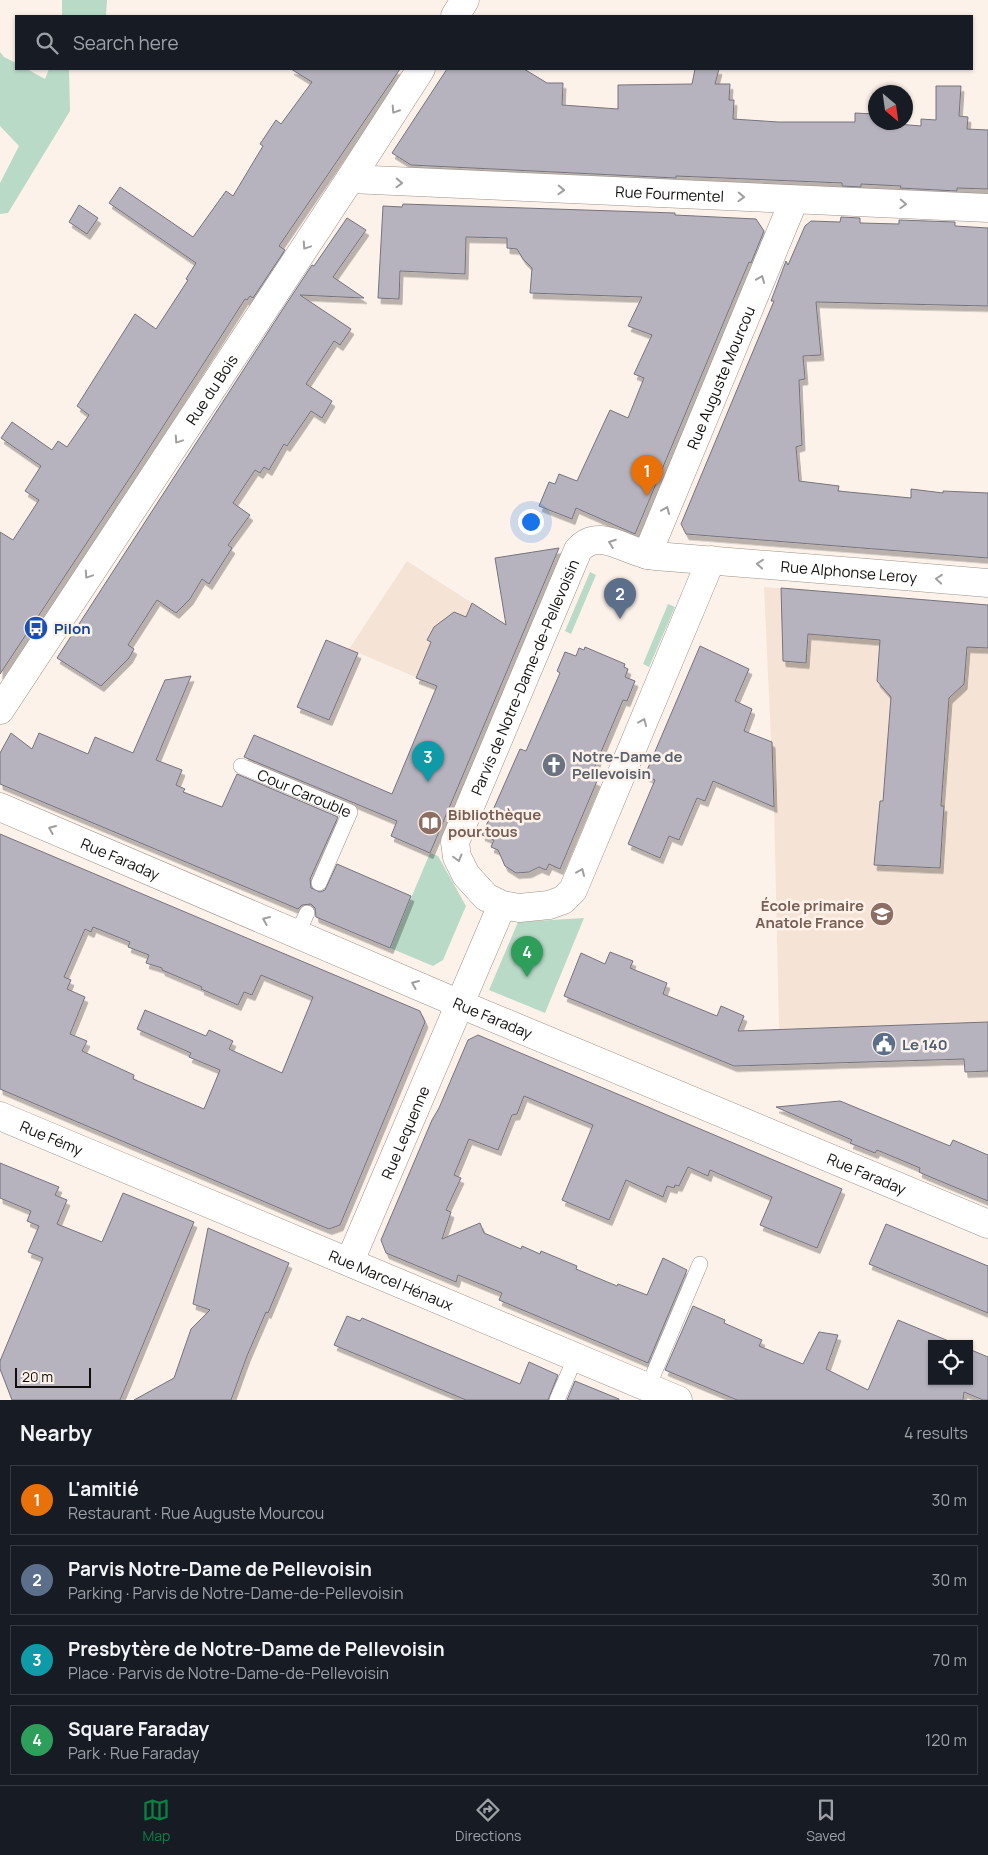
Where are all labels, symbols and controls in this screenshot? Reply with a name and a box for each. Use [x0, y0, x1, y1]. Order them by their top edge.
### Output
search box [15, 15, 973, 70]
icon: search [33, 29, 61, 57]
text: Search here [73, 30, 179, 56]
north arrow [868, 85, 913, 130]
one-way arrow [391, 104, 401, 113]
one-way arrow [395, 177, 403, 188]
street label: Rue Fourmentel [615, 181, 725, 206]
one-way arrow [558, 184, 566, 195]
one-way arrow [737, 192, 745, 203]
one-way arrow [900, 199, 908, 210]
one-way arrow [303, 240, 312, 250]
one-way arrow [755, 275, 766, 284]
street label: Rue Auguste Mourcou [681, 303, 759, 452]
street label: Rue du Bois [180, 350, 242, 429]
one-way arrow [174, 435, 184, 444]
pin: 1 [631, 455, 663, 496]
one-way arrow [659, 506, 670, 515]
your location [518, 509, 544, 535]
one-way arrow [609, 539, 617, 549]
street label: Rue Alphonse Leroy [780, 555, 918, 588]
street label: Parvis de Notre-Dame-de-Pellevoisin [465, 556, 584, 798]
one-way arrow [756, 559, 764, 570]
one-way arrow [85, 570, 94, 579]
one-way arrow [935, 574, 943, 585]
pin: 2 [604, 578, 636, 619]
bus stop icon: Pilon [23, 615, 49, 641]
place label: Pilon [54, 618, 91, 639]
one-way arrow [637, 718, 648, 727]
pin: 3 [412, 741, 444, 782]
place label: Notre-Dame de Pellevoisin [572, 746, 683, 784]
church icon: Notre-Dame de Pellevoisin [541, 752, 567, 778]
street label: Cour Carouble [254, 764, 355, 822]
place label: Bibliothèque pour tous [448, 804, 541, 842]
library icon: Bibliothèque pour tous [417, 810, 443, 836]
one-way arrow [48, 825, 57, 836]
street label: Rue Faraday [78, 832, 163, 885]
one-way arrow [452, 854, 463, 862]
one-way arrow [574, 868, 585, 877]
place label: École primaire Anatole France [755, 895, 864, 933]
school or university icon: École primaire Anatole France [869, 901, 895, 927]
one-way arrow [262, 916, 271, 927]
pin: 4 [511, 936, 543, 977]
one-way arrow [411, 980, 420, 991]
street label: Rue Faraday [450, 992, 536, 1044]
public building icon: Le 140 [871, 1031, 897, 1057]
place label: Le 140 [902, 1034, 948, 1055]
street label: Rue Lequenne [376, 1082, 434, 1182]
street label: Rue Fémy [17, 1115, 86, 1160]
street label: Rue Faraday [824, 1148, 910, 1199]
street label: Rue Marcel Hénaux [326, 1244, 456, 1315]
map controls [928, 1340, 973, 1385]
button: locate [928, 1340, 973, 1385]
scale bar [15, 1365, 91, 1388]
text: 20 m [22, 1367, 53, 1386]
text: Nearby [20, 1419, 92, 1447]
text: 4 results [904, 1422, 968, 1444]
text: L'amitié [68, 1476, 139, 1502]
text: 1 [33, 1489, 41, 1511]
text: 30 m [932, 1489, 967, 1511]
text: Restaurant · Rue Auguste Mourcou [68, 1502, 324, 1524]
text: Parvis Notre-Dame de Pellevoisin [68, 1556, 372, 1582]
text: 2 [32, 1569, 42, 1591]
text: 30 m [932, 1569, 967, 1591]
text: Parking · Parvis de Notre-Dame-de-Pellevoisin [68, 1582, 403, 1604]
text: Presbytère de Notre-Dame de Pellevoisin [68, 1636, 445, 1662]
text: 3 [32, 1649, 42, 1671]
text: 70 m [932, 1649, 967, 1671]
text: Place · Parvis de Notre-Dame-de-Pellevoisin [68, 1662, 389, 1684]
text: Square Faraday [68, 1716, 209, 1742]
text: 4 [32, 1729, 42, 1751]
text: 120 m [925, 1729, 967, 1751]
text: Park · Rue Faraday [68, 1742, 199, 1764]
tab: Map [142, 1796, 170, 1845]
tab: Directions [455, 1796, 521, 1845]
tab: Saved [806, 1796, 846, 1845]

